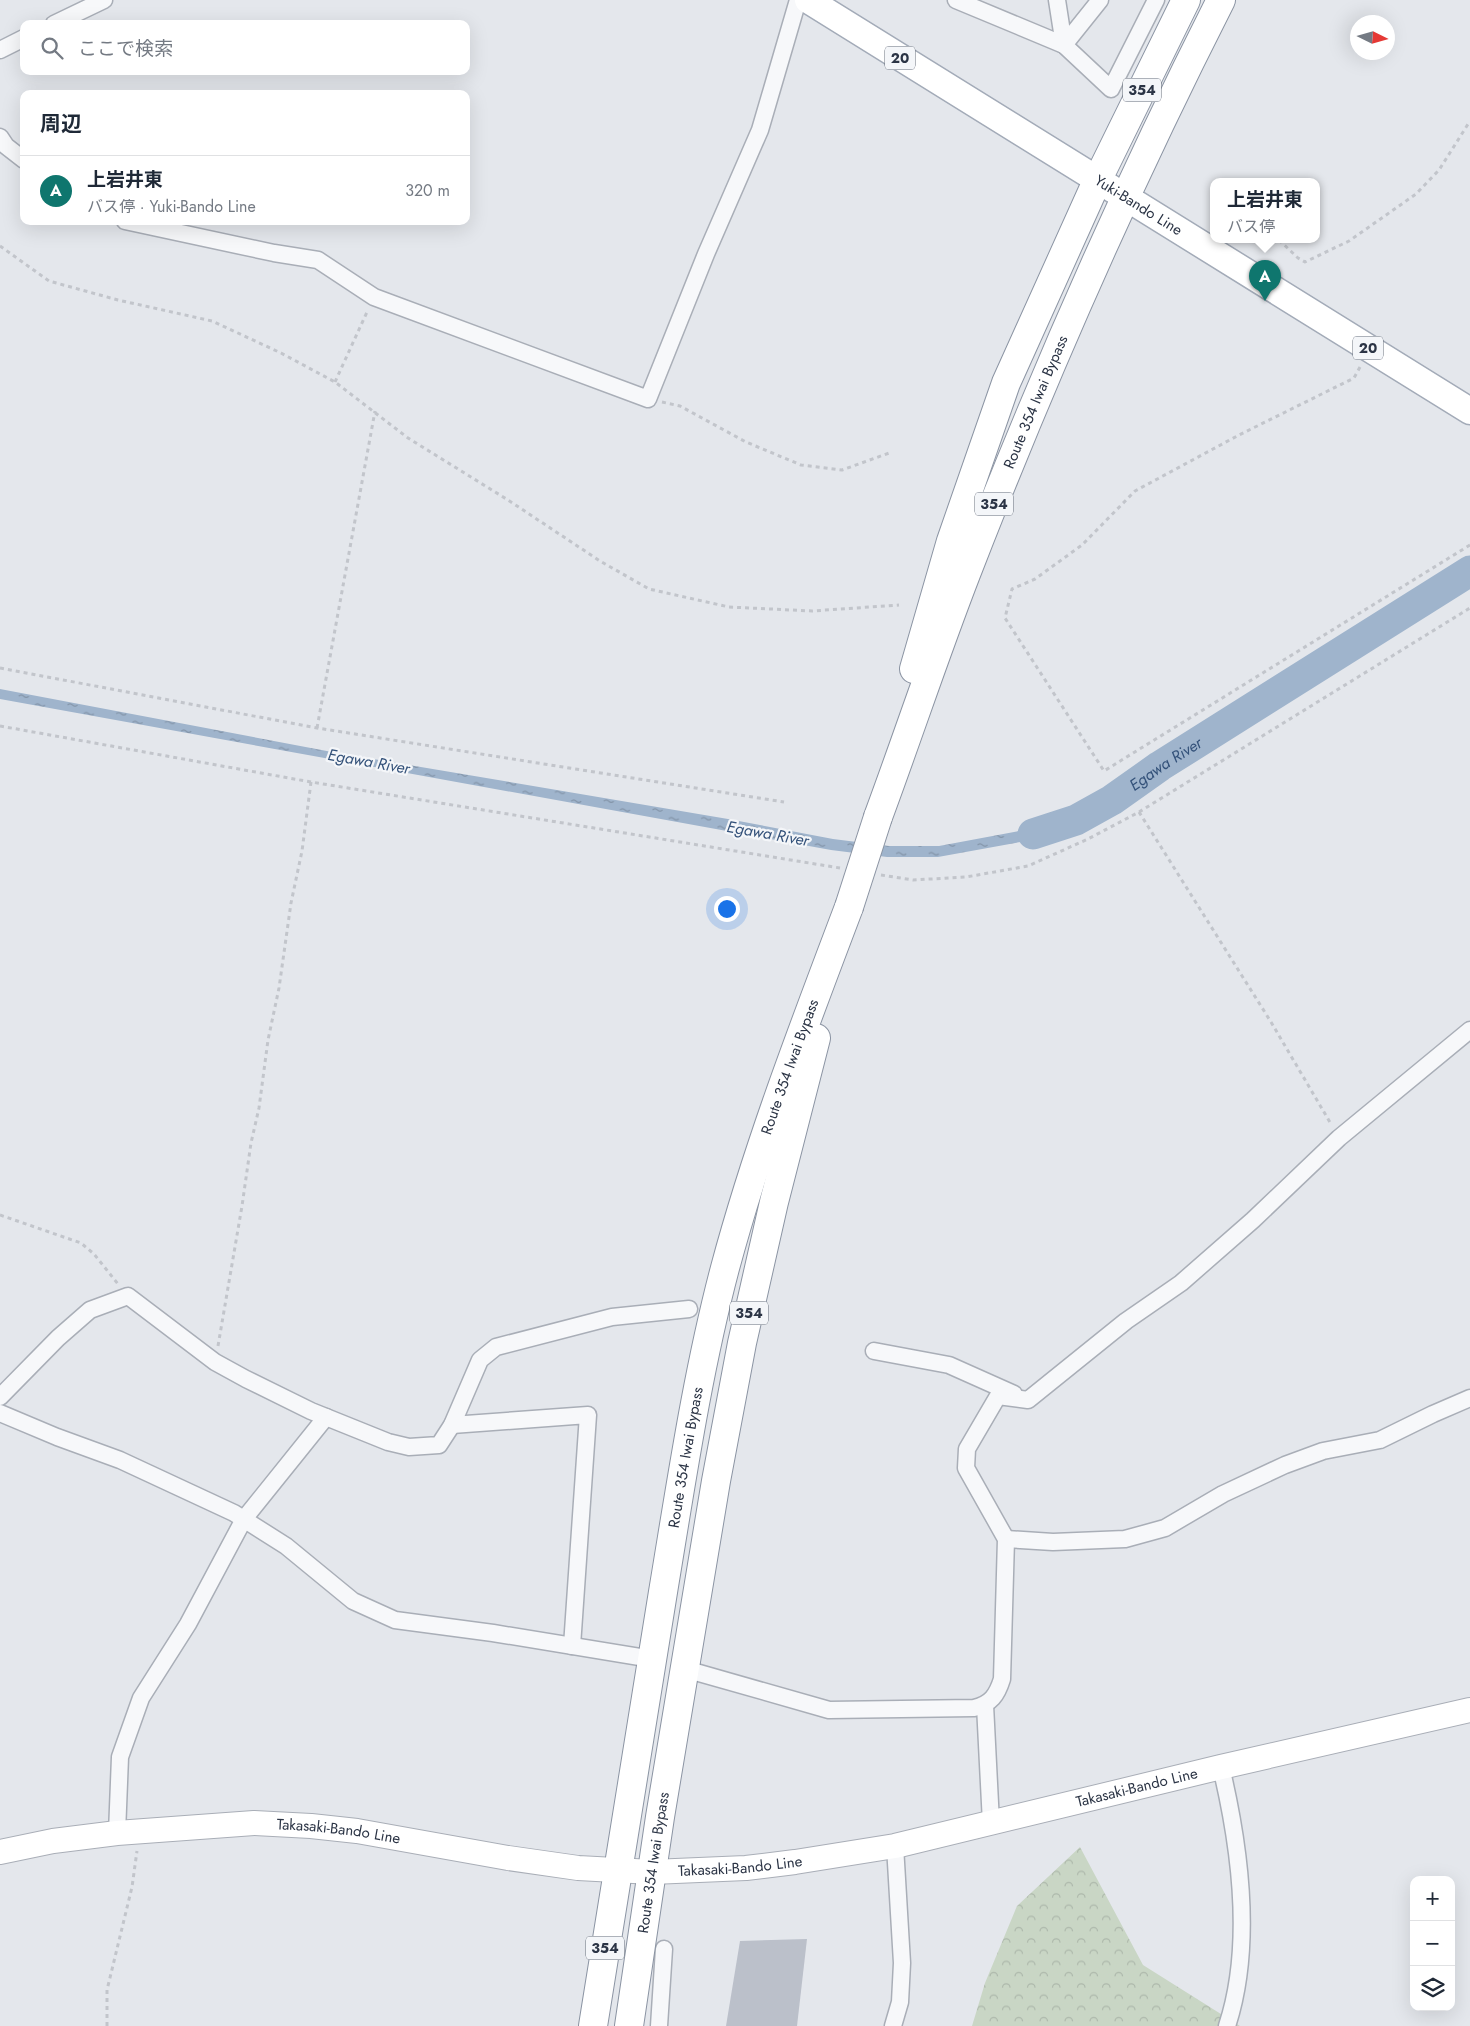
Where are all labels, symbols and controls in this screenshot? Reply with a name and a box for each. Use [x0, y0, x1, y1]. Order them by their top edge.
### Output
north arrow [1350, 15, 1395, 60]
search box [20, 20, 470, 75]
icon: search [38, 34, 66, 62]
text: ここで検索 [78, 35, 173, 62]
road number: 20 [885, 46, 915, 70]
road number: 354 [1123, 78, 1161, 102]
text: 周辺 [40, 109, 82, 139]
text: 上岩井東 [87, 166, 163, 193]
street label: Yuki-Bando Line [1090, 170, 1187, 241]
popup [1210, 178, 1320, 243]
text: A [50, 179, 62, 202]
text: 320 m [405, 179, 450, 202]
text: 上岩井東 [1227, 186, 1303, 213]
text: バス停 · Yuki-Bando Line [87, 195, 256, 218]
text: バス停 [1227, 215, 1275, 238]
pin: A [1249, 260, 1281, 301]
street label: Route 354 Iwai Bypass [998, 332, 1073, 472]
road number: 20 [1353, 336, 1383, 359]
road number: 354 [975, 492, 1013, 516]
water label: Egawa River [1124, 731, 1208, 796]
water label: Egawa River [326, 743, 413, 780]
water label: Egawa River [725, 815, 812, 852]
your location [714, 896, 740, 922]
street label: Route 354 Iwai Bypass [755, 996, 824, 1138]
road number: 354 [730, 1302, 768, 1325]
street label: Route 354 Iwai Bypass [663, 1385, 709, 1530]
street label: Takasaki-Bando Line [1074, 1762, 1200, 1813]
street label: Route 354 Iwai Bypass [632, 1790, 675, 1935]
street label: Takasaki-Bando Line [276, 1813, 402, 1850]
street label: Takasaki-Bando Line [678, 1850, 804, 1882]
map controls [1410, 1876, 1455, 2011]
button: + [1410, 1876, 1455, 1921]
button: − [1410, 1921, 1455, 1966]
road number: 354 [586, 1936, 624, 1960]
button: layers [1410, 1966, 1455, 2011]

